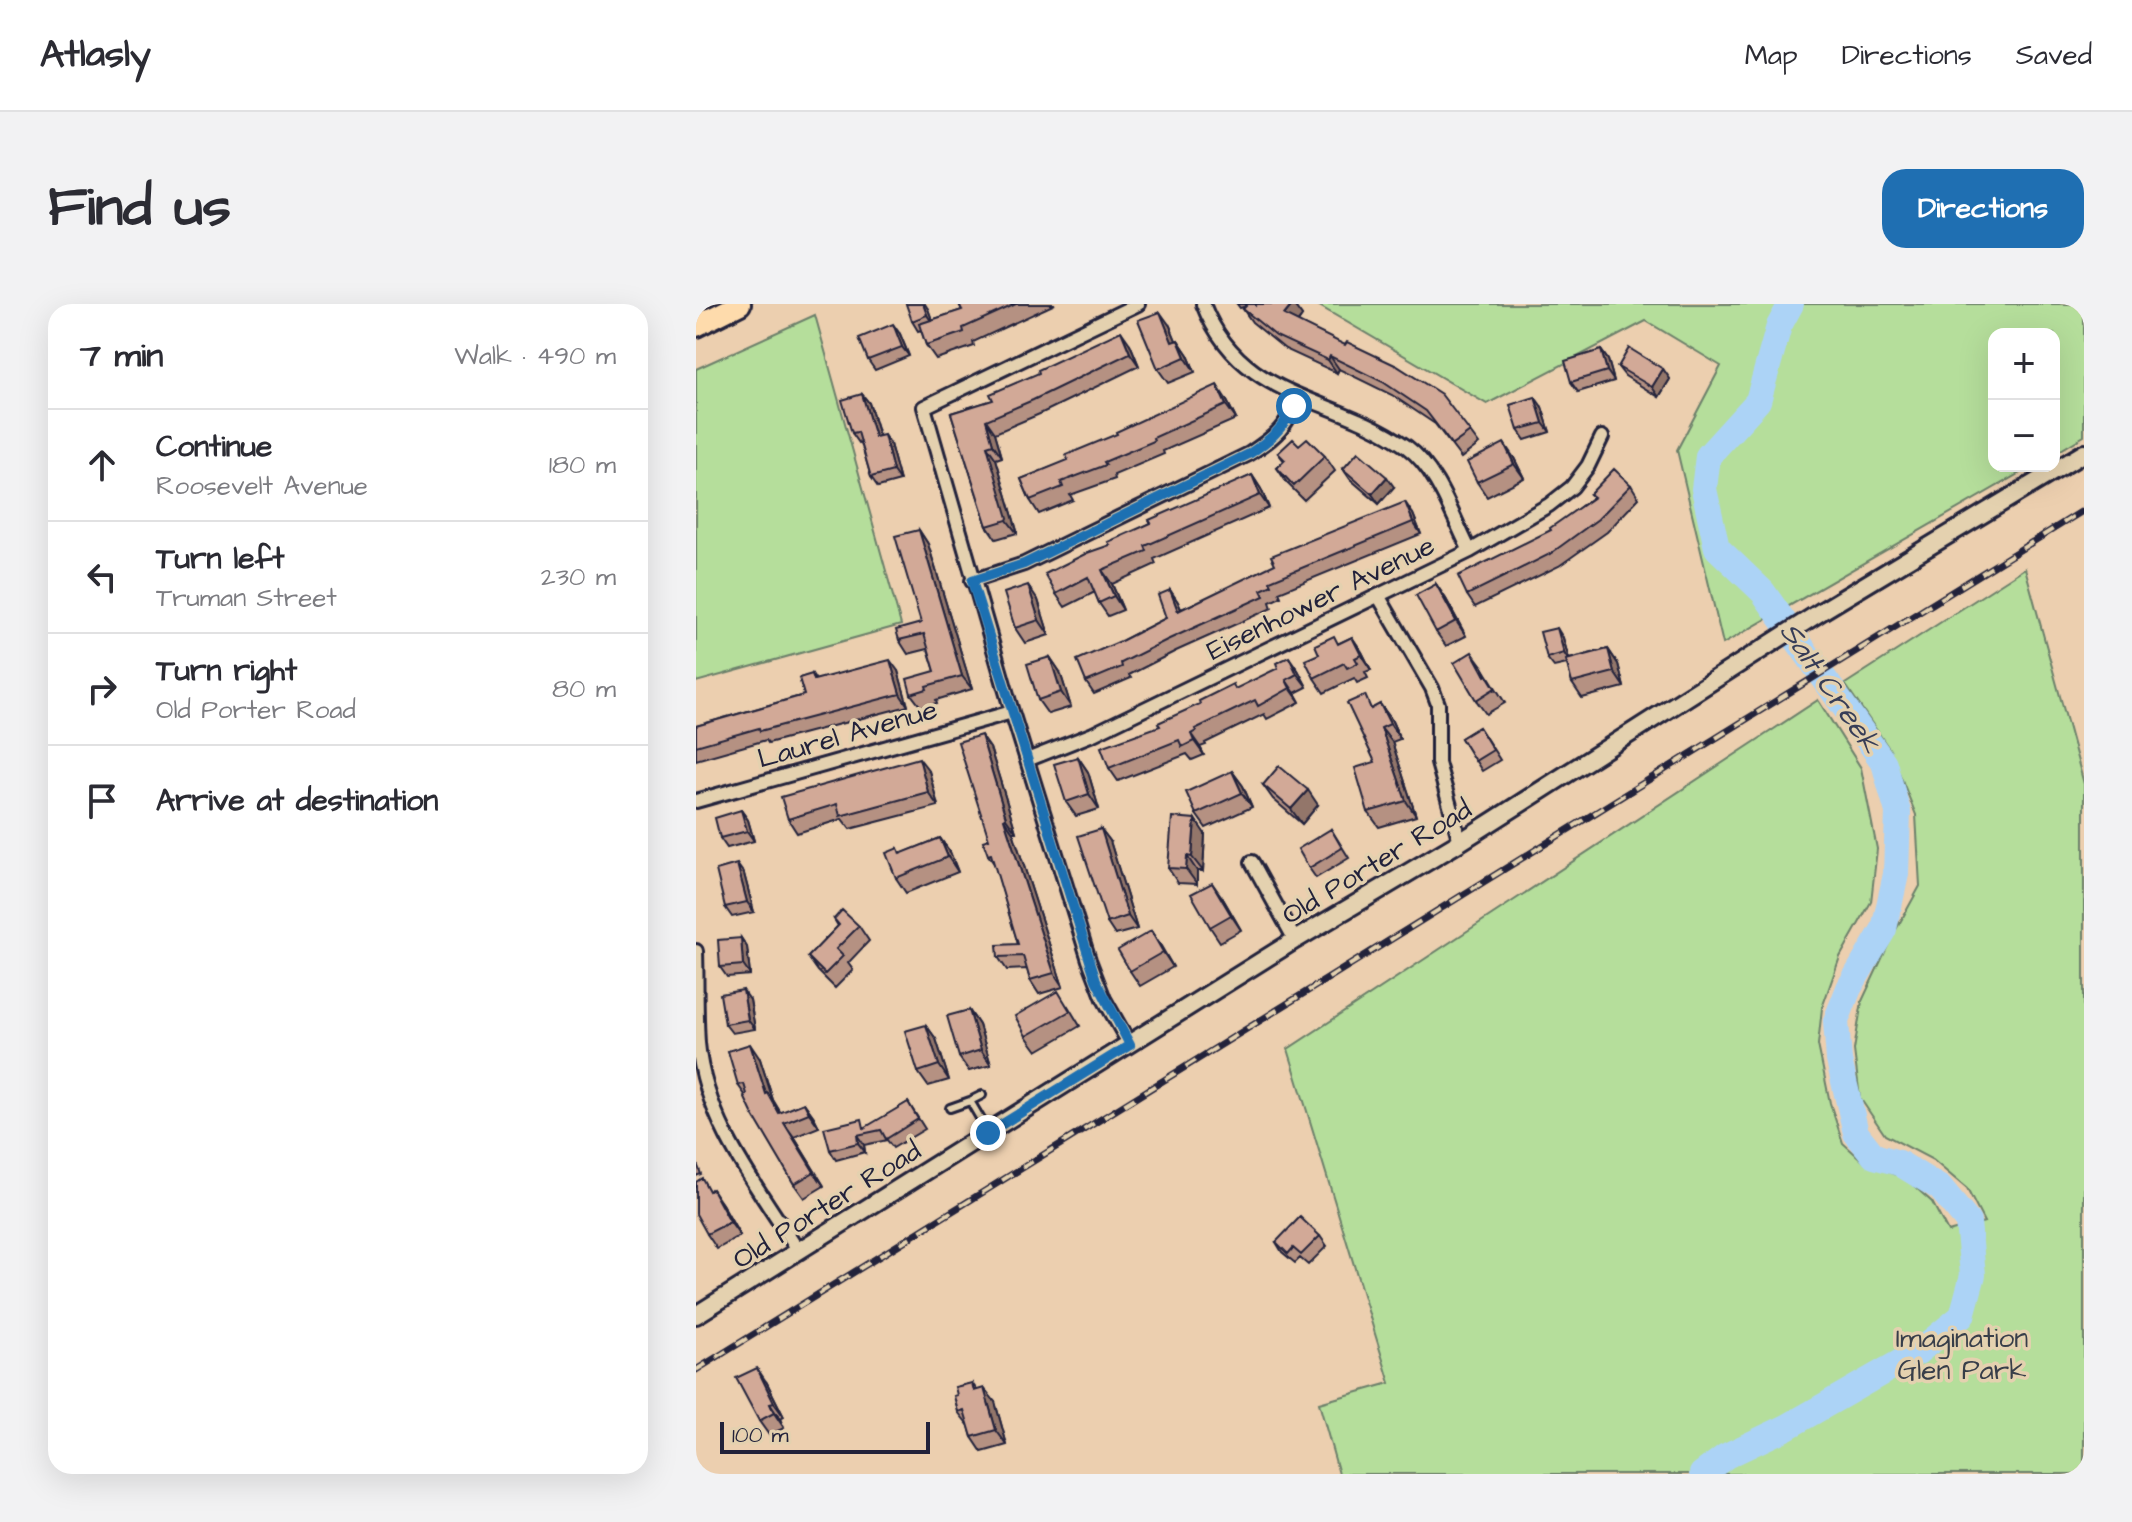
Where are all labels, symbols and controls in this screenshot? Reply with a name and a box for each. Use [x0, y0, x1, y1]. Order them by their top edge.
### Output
text: Atlasly [40, 29, 151, 81]
text: Map [1745, 36, 1798, 75]
text: Directions [1842, 36, 1972, 75]
text: Saved [2016, 36, 2092, 75]
text: Find us [48, 169, 231, 247]
button: Directions [1882, 169, 2084, 248]
map controls [1988, 328, 2060, 472]
button: + [1988, 328, 2060, 400]
text: 7 min [80, 332, 163, 380]
text: Walk · 490 m [454, 338, 616, 374]
route start [1276, 388, 1312, 424]
button: − [1988, 400, 2060, 472]
text: Continue [156, 426, 272, 468]
icon: ahead [80, 443, 124, 487]
text: 180 m [549, 447, 616, 483]
text: Roosevelt Avenue [156, 468, 368, 504]
street label: Eisenhower Avenue [1200, 526, 1441, 670]
text: Turn left [156, 538, 284, 580]
icon: left [80, 555, 124, 599]
text: 230 m [541, 559, 616, 595]
text: Truman Street [156, 580, 337, 616]
water label: Salt Creek [1769, 613, 1891, 762]
text: Turn right [156, 650, 297, 692]
icon: right [80, 667, 124, 711]
text: 80 m [552, 671, 616, 707]
street label: Laurel Avenue [753, 690, 942, 779]
text: Old Porter Road [156, 692, 356, 728]
icon: arrive [80, 779, 124, 823]
text: Arrive at destination [156, 780, 438, 822]
street label: Old Porter Road [1274, 790, 1479, 934]
route end [970, 1115, 1006, 1151]
street label: Old Porter Road [725, 1132, 928, 1279]
park label: Imagination Glen Park [1896, 1319, 2028, 1390]
scale bar [720, 1418, 930, 1454]
text: 100 m [732, 1420, 789, 1451]

